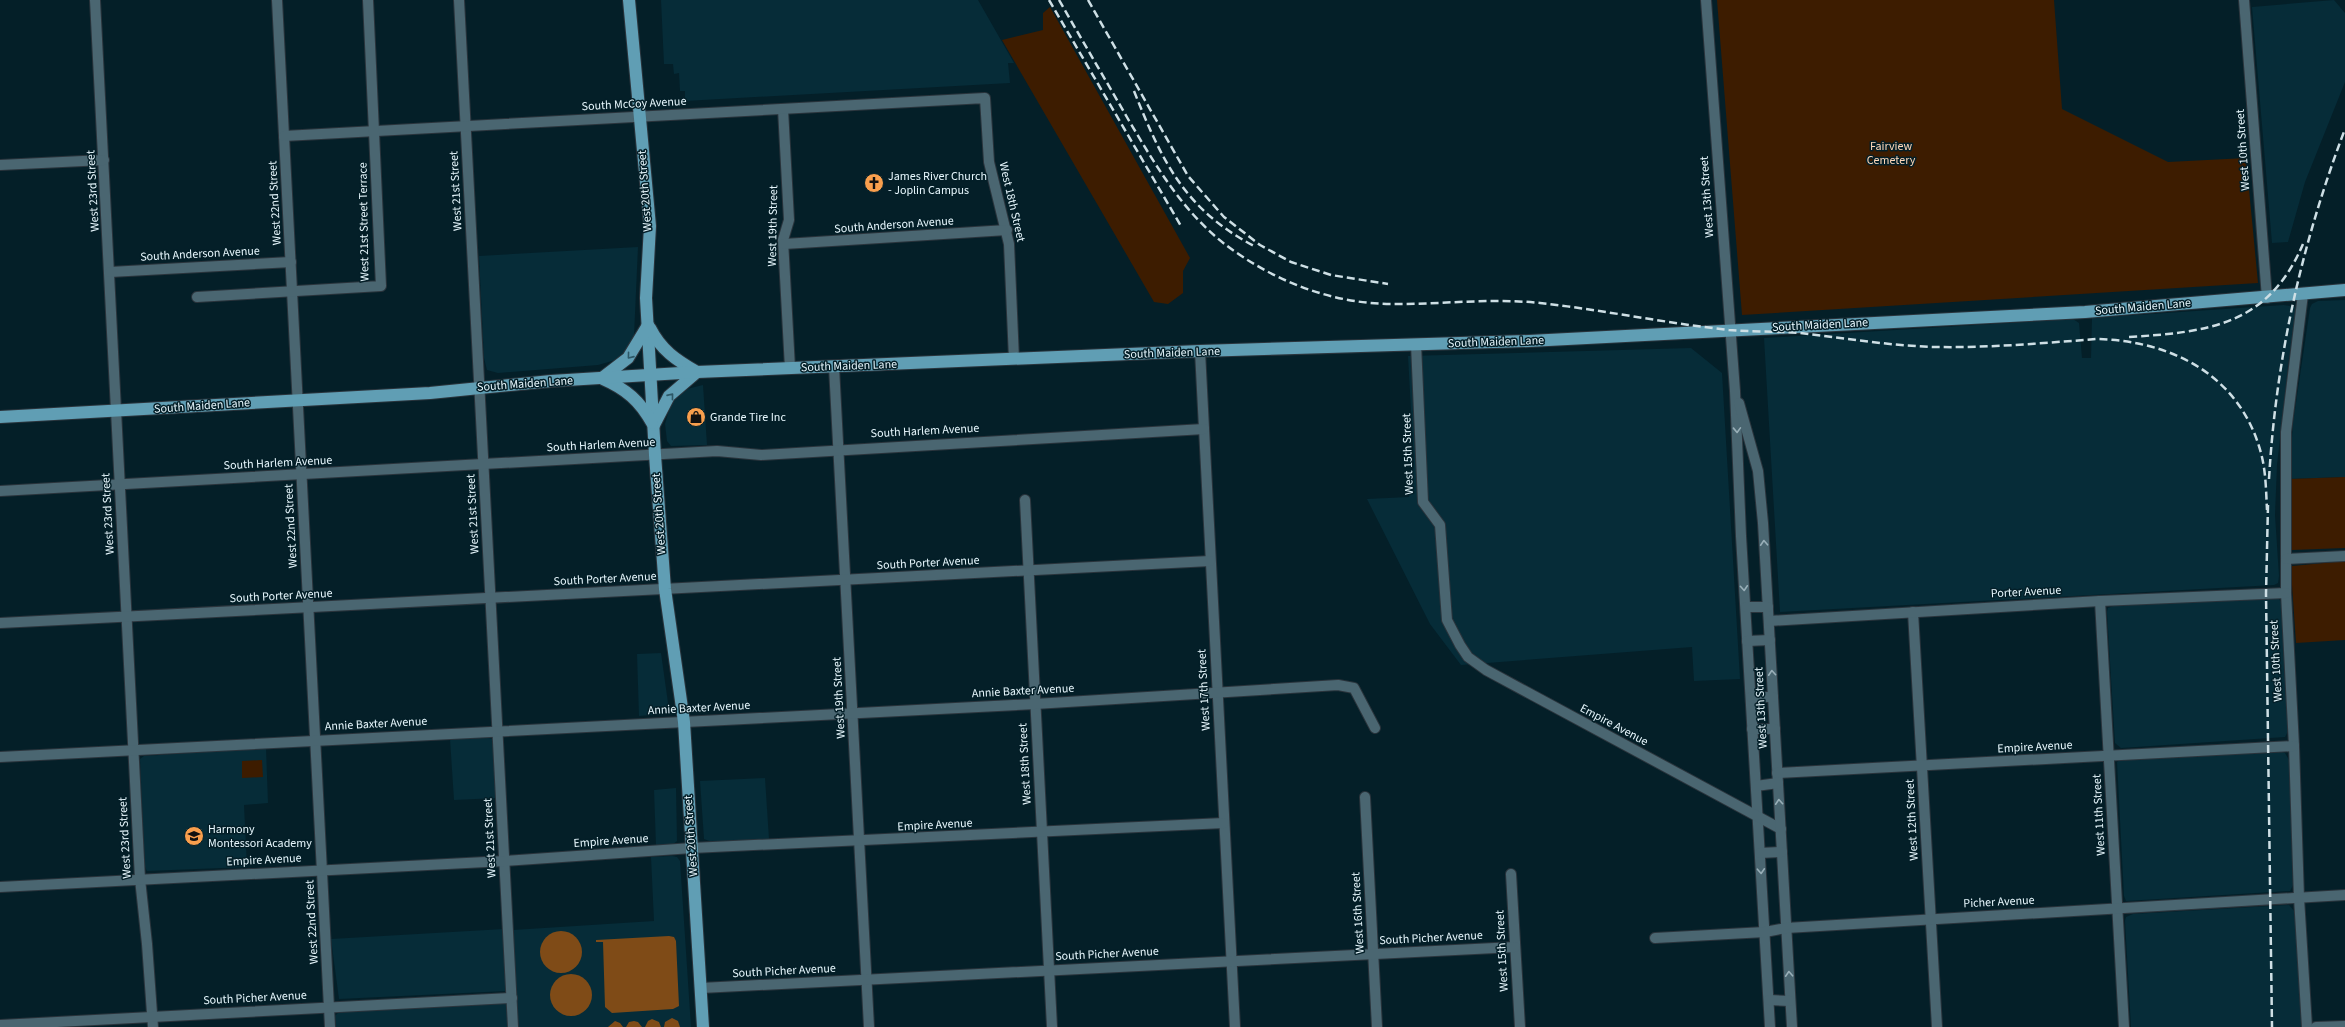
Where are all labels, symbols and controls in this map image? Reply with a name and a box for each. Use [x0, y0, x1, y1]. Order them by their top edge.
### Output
street label: South McCoy Avenue [581, 93, 687, 115]
street label: West 10th Street [2232, 109, 2254, 191]
park label: Fairview Cemetery [1867, 138, 1916, 169]
street label: West 23rd Street [82, 150, 104, 232]
street label: West 20th Street [634, 150, 656, 232]
street label: West 21st Street [445, 151, 467, 231]
street label: West 13th Street [1696, 156, 1718, 238]
street label: West 22nd Street [264, 160, 286, 246]
street label: West 18th Street [995, 160, 1029, 244]
street label: West 21st Street Terrace [354, 162, 374, 282]
place label: James River Church - Joplin Campus [888, 168, 987, 199]
church icon: James River Church - Joplin Campus [863, 172, 885, 194]
street label: West 19th Street [764, 185, 782, 267]
street label: South Anderson Avenue [834, 212, 954, 238]
street label: South Anderson Avenue [140, 242, 260, 266]
street label: South Maiden Lane [2094, 294, 2192, 320]
street label: South Maiden Lane [1772, 314, 1868, 336]
street label: South Maiden Lane [1448, 332, 1544, 352]
street label: South Maiden Lane [1124, 343, 1220, 363]
one-way arrow [627, 351, 634, 358]
street label: South Maiden Lane [801, 356, 897, 376]
street label: South Maiden Lane [476, 372, 574, 396]
one-way arrow [666, 393, 673, 400]
street label: South Maiden Lane [153, 394, 251, 418]
shop icon: Grande Tire Inc [685, 406, 707, 428]
place label: Grande Tire Inc [710, 409, 786, 426]
street label: West 15th Street [1398, 413, 1418, 495]
street label: South Harlem Avenue [870, 420, 980, 442]
one-way arrow [1733, 427, 1741, 433]
street label: South Harlem Avenue [546, 434, 656, 456]
street label: South Harlem Avenue [223, 452, 333, 474]
street label: West 23rd Street [97, 473, 119, 555]
street label: West 20th Street [648, 473, 670, 555]
street label: West 21st Street [462, 474, 484, 554]
street label: West 22nd Street [280, 483, 302, 569]
one-way arrow [1760, 540, 1769, 546]
street label: South Porter Avenue [876, 552, 980, 574]
street label: South Porter Avenue [553, 568, 657, 590]
street label: Porter Avenue [1990, 582, 2062, 602]
street label: South Porter Avenue [229, 585, 333, 607]
one-way arrow [1740, 585, 1749, 591]
street label: West 10th Street [2265, 620, 2287, 702]
street label: West 17th Street [1193, 649, 1215, 731]
street label: West 19th Street [828, 657, 850, 739]
street label: West 13th Street [1750, 667, 1772, 749]
one-way arrow [1767, 670, 1776, 676]
street label: Annie Baxter Avenue [971, 680, 1075, 702]
street label: Annie Baxter Avenue [647, 697, 751, 719]
street label: Empire Avenue [1577, 700, 1651, 750]
street label: Annie Baxter Avenue [324, 713, 428, 735]
street label: West 18th Street [1014, 723, 1036, 805]
street label: Empire Avenue [1997, 737, 2073, 757]
street label: West 11th Street [2088, 774, 2110, 856]
street label: West 12th Street [1901, 779, 1923, 861]
street label: West 20th Street [680, 795, 702, 877]
street label: West 23rd Street [114, 797, 136, 879]
street label: West 21st Street [479, 798, 501, 878]
one-way arrow [1775, 799, 1783, 805]
street label: Empire Avenue [897, 815, 973, 835]
place label: Harmony Montessori Academy [208, 821, 312, 852]
school or university icon: Harmony Montessori Academy [183, 825, 205, 847]
street label: Empire Avenue [573, 830, 649, 852]
street label: Empire Avenue [226, 850, 302, 870]
one-way arrow [1757, 868, 1765, 874]
street label: West 16th Street [1347, 872, 1369, 954]
street label: West 22nd Street [301, 879, 323, 965]
street label: Picher Avenue [1963, 892, 2035, 912]
street label: West 15th Street [1491, 910, 1513, 992]
street label: South Picher Avenue [1379, 927, 1483, 949]
street label: South Picher Avenue [1055, 943, 1159, 965]
street label: South Picher Avenue [732, 960, 836, 982]
one-way arrow [1784, 971, 1793, 977]
street label: South Picher Avenue [203, 987, 307, 1009]

